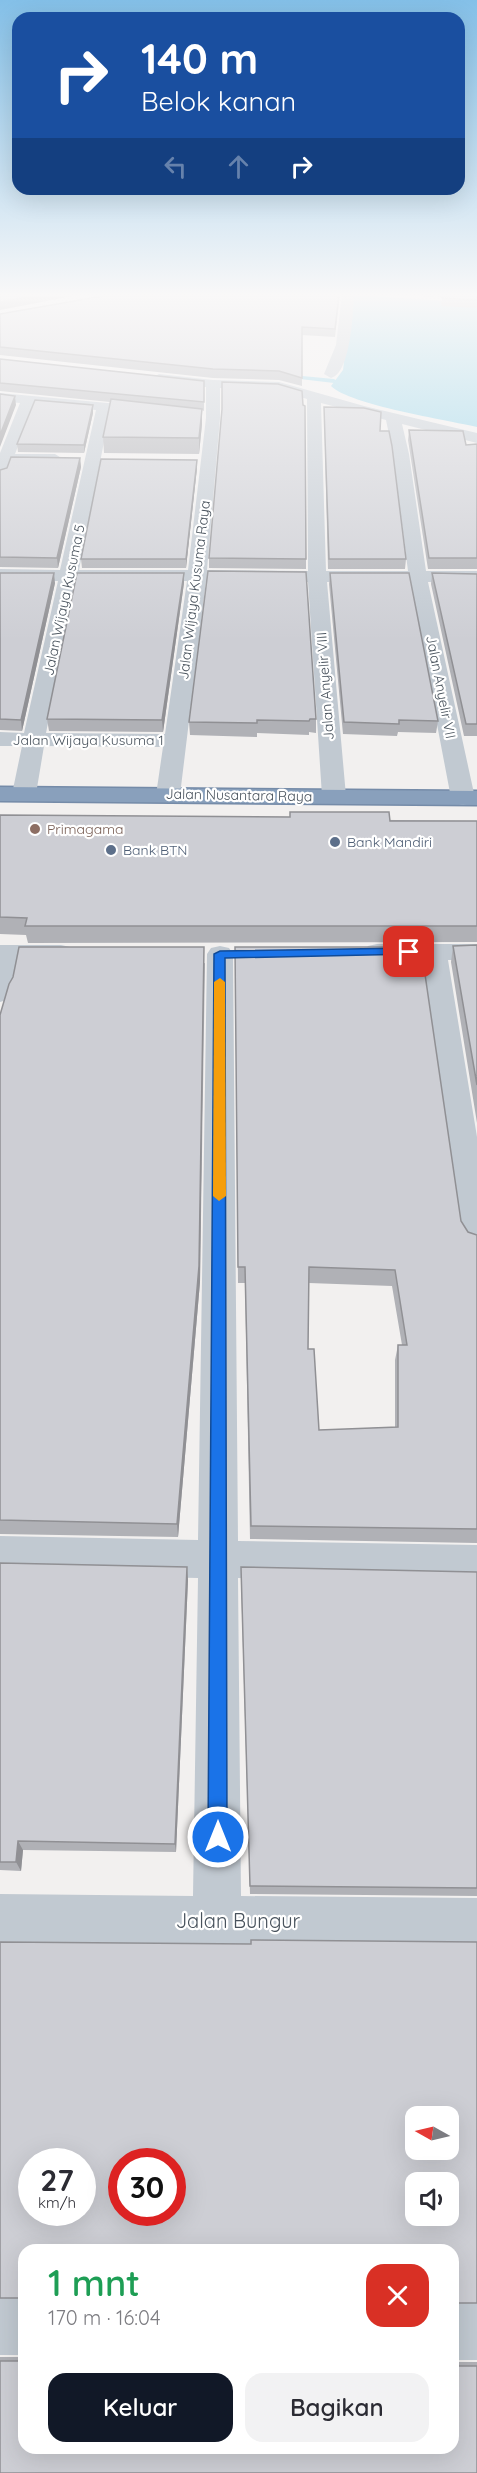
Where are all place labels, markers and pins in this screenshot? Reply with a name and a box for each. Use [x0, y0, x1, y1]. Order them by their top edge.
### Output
place label: Primagama [47, 820, 123, 838]
marker: Primagama [28, 822, 42, 836]
place label: Bank Mandiri [347, 833, 432, 851]
marker: Bank Mandiri [328, 835, 342, 849]
place label: Bank BTN [123, 841, 188, 859]
marker: Bank BTN [104, 843, 118, 857]
pin [383, 926, 434, 977]

